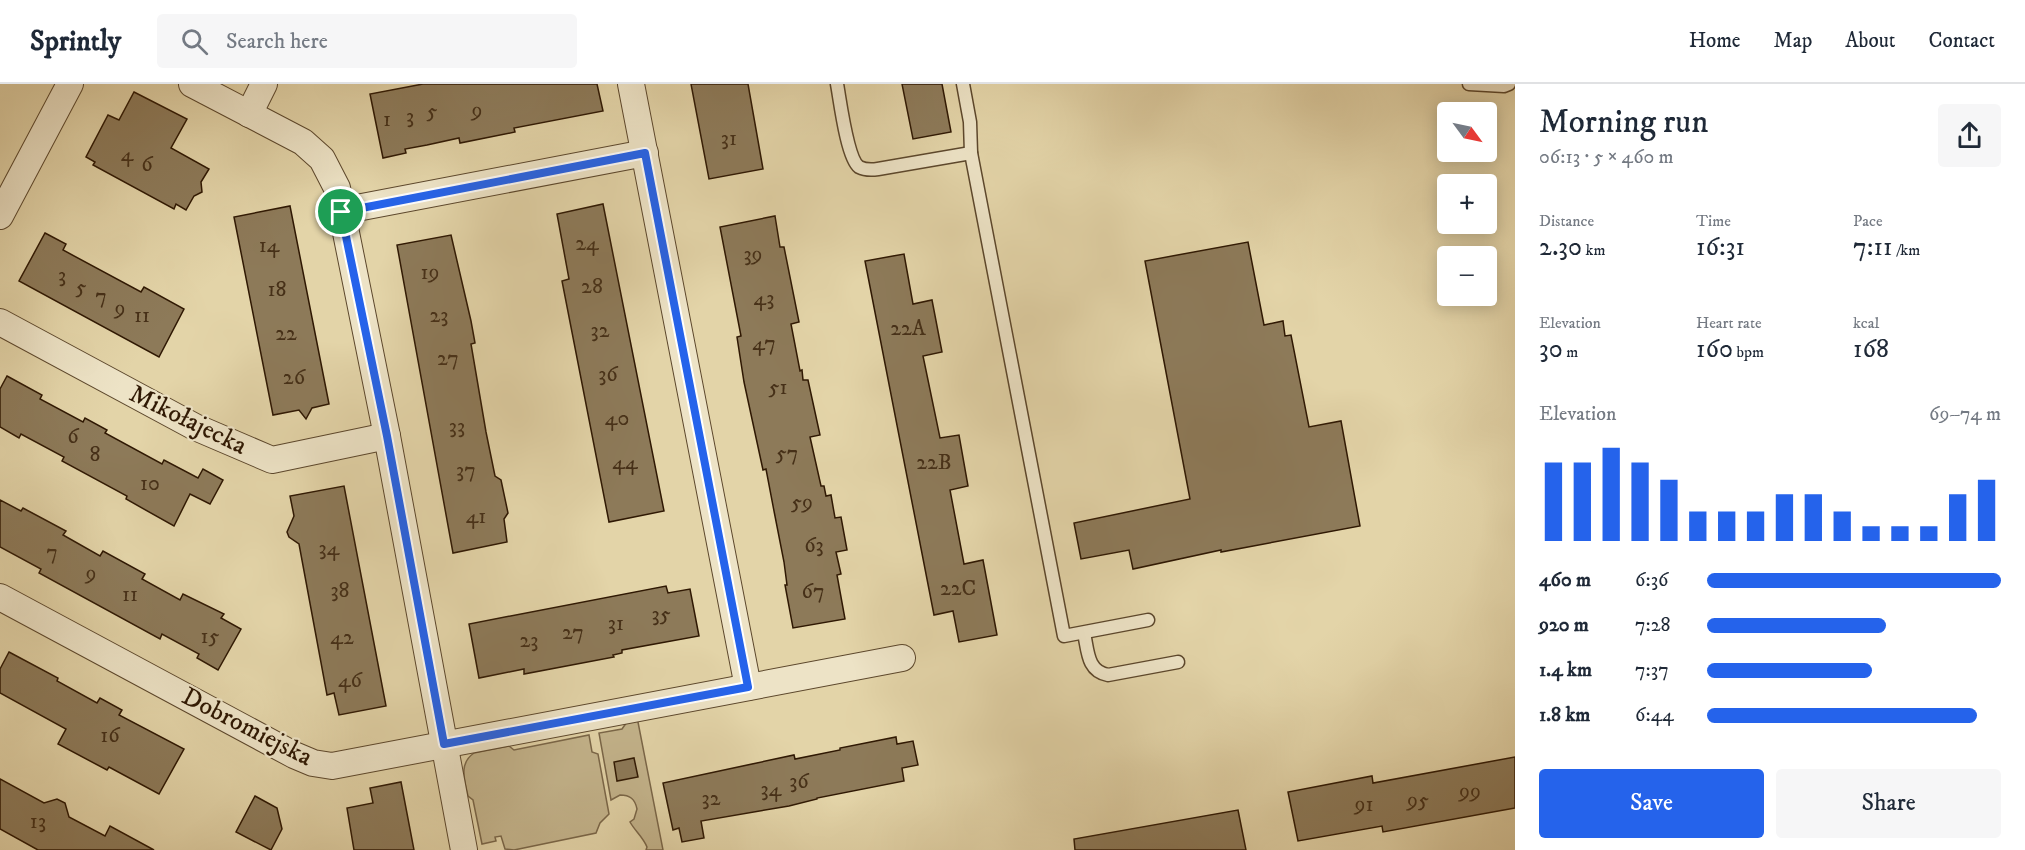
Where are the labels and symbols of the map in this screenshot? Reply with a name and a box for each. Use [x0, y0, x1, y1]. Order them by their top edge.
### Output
house number: 9 [471, 97, 482, 124]
house number: 5 [427, 98, 438, 125]
north arrow [1437, 102, 1497, 162]
house number: 3 [406, 103, 414, 130]
house number: 1 [383, 106, 391, 133]
house number: 31 [721, 125, 737, 152]
house number: 4 [121, 141, 135, 168]
house number: 6 [141, 151, 154, 178]
pin [315, 186, 366, 237]
house number: 24 [575, 230, 600, 257]
house number: 14 [259, 232, 281, 259]
house number: 39 [743, 241, 763, 268]
house number: 19 [421, 259, 440, 286]
house number: 3 [58, 262, 66, 289]
house number: 28 [581, 273, 603, 300]
house number: 5 [76, 274, 87, 301]
house number: 18 [267, 276, 287, 303]
house number: 7 [95, 283, 107, 310]
house number: 43 [754, 285, 774, 312]
house number: 9 [114, 295, 125, 322]
house number: 11 [134, 302, 150, 329]
house number: 23 [429, 302, 449, 329]
house number: 22A [890, 315, 927, 342]
house number: 32 [590, 317, 610, 344]
house number: 22 [275, 320, 297, 347]
house number: 47 [752, 330, 776, 357]
house number: 27 [437, 345, 459, 372]
house number: 36 [598, 361, 619, 388]
house number: 26 [283, 364, 307, 391]
house number: 51 [768, 374, 788, 401]
street label: Mikołajecka [124, 377, 252, 463]
house number: 40 [605, 405, 629, 432]
house number: 33 [449, 413, 465, 440]
house number: 6 [67, 423, 80, 450]
house number: 57 [776, 440, 798, 467]
house number: 8 [89, 441, 101, 468]
house number: 44 [612, 449, 639, 476]
house number: 22B [916, 449, 952, 476]
house number: 37 [456, 457, 476, 484]
house number: 10 [140, 470, 160, 497]
house number: 59 [791, 489, 813, 516]
house number: 41 [466, 503, 486, 530]
house number: 63 [804, 532, 824, 559]
house number: 34 [319, 535, 341, 562]
house number: 7 [46, 539, 58, 566]
house number: 9 [85, 560, 96, 587]
house number: 22C [940, 575, 976, 602]
house number: 38 [330, 577, 350, 604]
house number: 67 [801, 578, 825, 605]
house number: 11 [122, 581, 138, 608]
house number: 35 [651, 601, 671, 628]
house number: 31 [608, 610, 624, 637]
house number: 27 [562, 619, 584, 646]
house number: 15 [201, 623, 220, 650]
house number: 42 [330, 624, 354, 651]
house number: 23 [519, 627, 539, 654]
house number: 46 [338, 667, 364, 694]
street label: Dobromiejska [176, 680, 318, 774]
house number: 16 [100, 722, 121, 749]
house number: 36 [789, 768, 810, 795]
house number: 34 [761, 776, 783, 803]
house number: 99 [1458, 778, 1481, 805]
house number: 32 [701, 785, 721, 812]
house number: 95 [1406, 787, 1429, 814]
house number: 91 [1354, 791, 1373, 818]
house number: 13 [30, 808, 46, 835]

